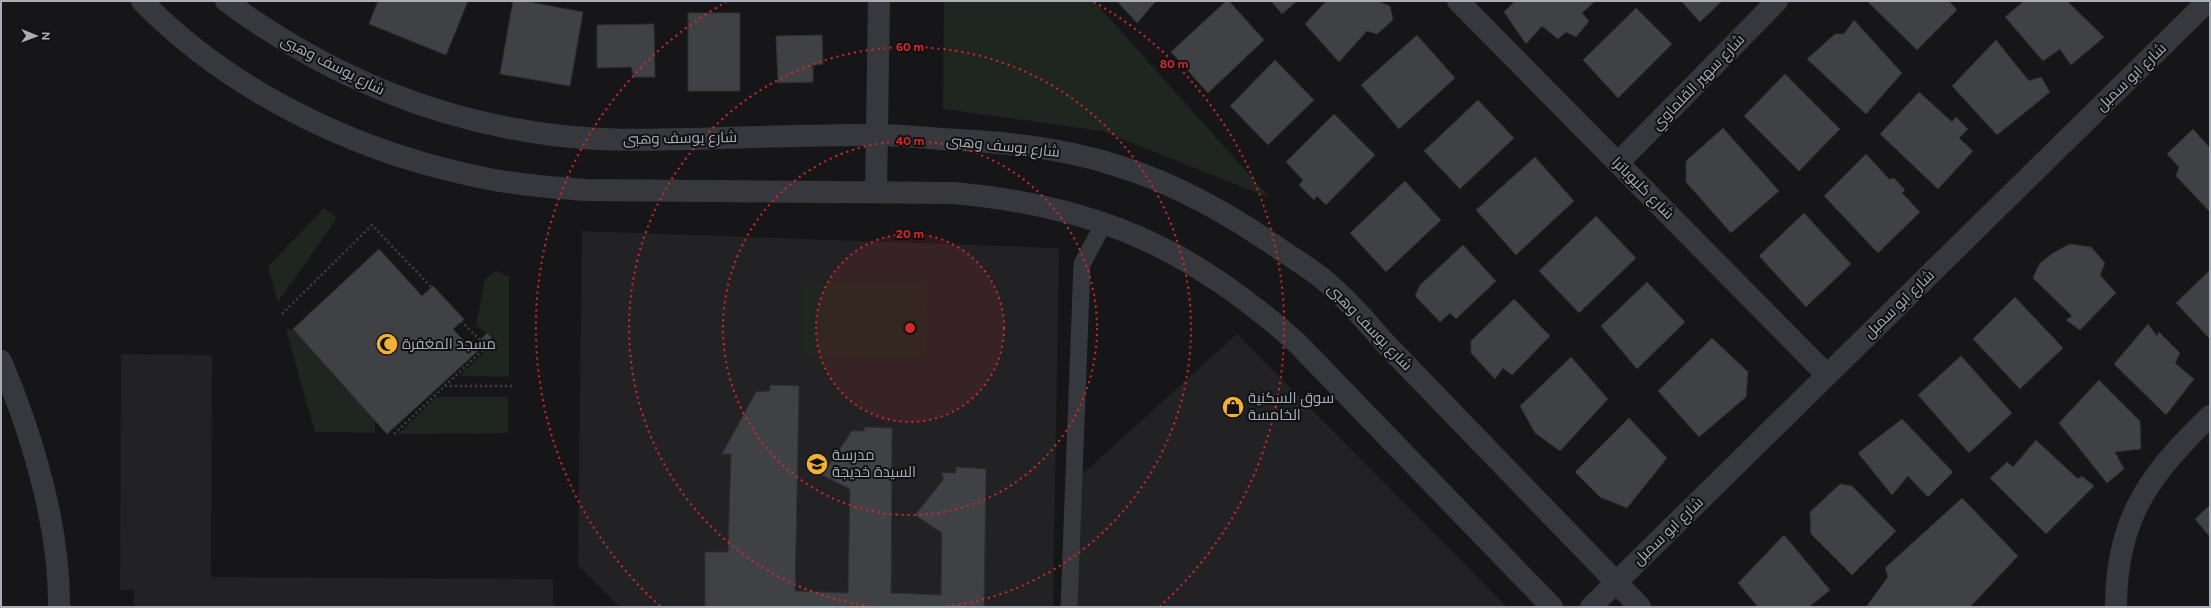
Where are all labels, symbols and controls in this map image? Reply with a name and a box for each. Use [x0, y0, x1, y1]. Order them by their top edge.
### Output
north arrow [16, 16, 56, 56]
street label: شارع سهير القلماوي [1648, 30, 1750, 136]
street label: شارع يوسف وهبى [277, 31, 388, 101]
text: N [39, 32, 52, 41]
street label: شارع ابو سمبل [2092, 39, 2171, 116]
text: 60 m [896, 40, 924, 54]
text: 80 m [1160, 57, 1188, 71]
street label: شارع يوسف وهبى [623, 128, 737, 150]
street label: شارع يوسف وهبى [945, 131, 1061, 163]
text: 40 m [896, 134, 924, 148]
street label: شارع كليوباترا [1607, 153, 1678, 224]
text: 20 m [896, 227, 924, 241]
street label: شارع ابو سمبل [1860, 266, 1939, 343]
street label: شارع يوسف وهبى [1322, 280, 1416, 376]
centre of rings [903, 321, 917, 335]
mosque icon: مسجد المغفرة [374, 331, 400, 357]
place label: مسجد المغفرة [402, 335, 496, 353]
place label: سوق السكنية الخامسة [1248, 389, 1334, 424]
shop icon: سوق السكنية الخامسة [1220, 394, 1246, 420]
place label: مدرسة السيدة خديجة [832, 446, 916, 481]
school or university icon: مدرسة السيدة خديجة [804, 451, 830, 477]
street label: شارع ابو سمبل [1629, 493, 1708, 570]

